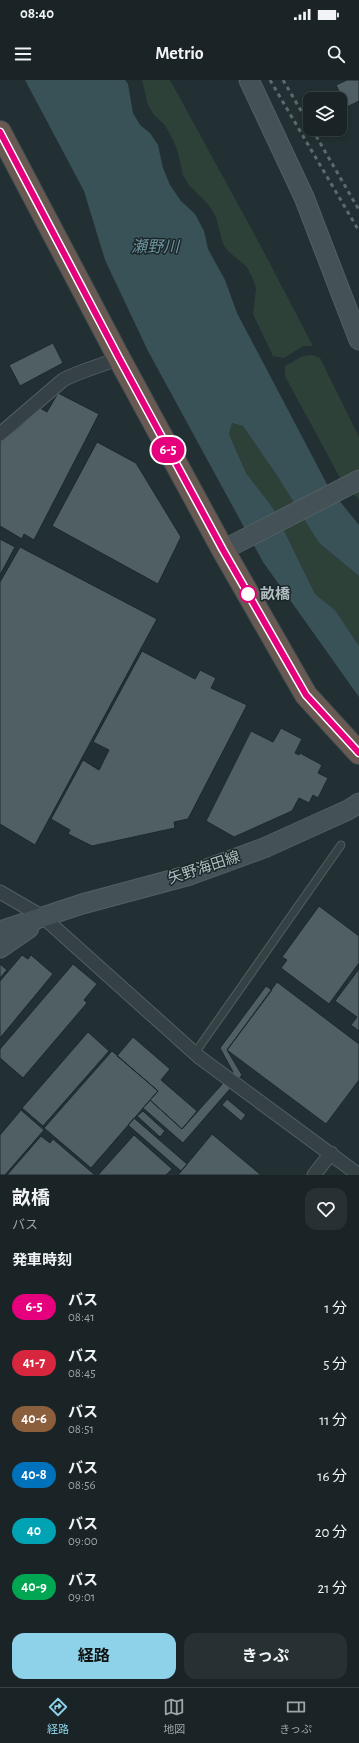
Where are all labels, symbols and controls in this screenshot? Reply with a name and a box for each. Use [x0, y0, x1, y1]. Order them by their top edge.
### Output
text: 08:40 [20, 6, 54, 21]
icon: menu [12, 43, 34, 65]
icon: search [325, 43, 347, 65]
text: Metrio [155, 45, 204, 63]
map controls [303, 92, 347, 136]
button: layers [303, 92, 347, 136]
water label: 瀬野川 [131, 238, 181, 255]
line badge: 6-5 [145, 437, 191, 463]
text: 6-5 [159, 443, 177, 457]
marker: 畝橋 [239, 585, 257, 603]
place label: 畝橋 [260, 586, 291, 602]
street label: 矢野海田線 [166, 848, 242, 887]
button: heart [305, 1188, 347, 1230]
text: 畝橋 [12, 1189, 50, 1208]
text: バス [12, 1219, 38, 1232]
text: 発車時刻 [12, 1253, 72, 1268]
text: バス [68, 1293, 98, 1308]
text: 6-5 [25, 1300, 43, 1314]
text: 1 分 [324, 1301, 347, 1316]
text: 08:41 [68, 1311, 95, 1324]
text: バス [68, 1349, 98, 1364]
text: 41-7 [23, 1356, 45, 1370]
text: 5 分 [323, 1357, 347, 1372]
text: 08:45 [68, 1367, 96, 1380]
text: バス [68, 1405, 98, 1420]
text: 40-6 [21, 1412, 47, 1426]
text: 11 分 [319, 1413, 347, 1428]
text: 08:51 [68, 1423, 94, 1436]
text: バス [68, 1461, 98, 1476]
text: 40-8 [21, 1468, 47, 1482]
text: 16 分 [317, 1469, 347, 1484]
text: 08:56 [68, 1479, 96, 1492]
text: バス [68, 1517, 98, 1532]
text: 40 [27, 1524, 41, 1538]
text: 20 分 [315, 1525, 347, 1540]
text: 09:00 [68, 1535, 98, 1548]
text: バス [68, 1573, 98, 1588]
text: 40-9 [21, 1580, 47, 1594]
text: 21 分 [318, 1581, 347, 1596]
text: 09:01 [68, 1591, 95, 1604]
button: 経路 [12, 1633, 176, 1679]
button: きっぷ [184, 1633, 347, 1679]
tab: 経路 [47, 1696, 69, 1736]
tab: 地図 [163, 1696, 185, 1736]
tab: きっぷ [279, 1696, 312, 1736]

